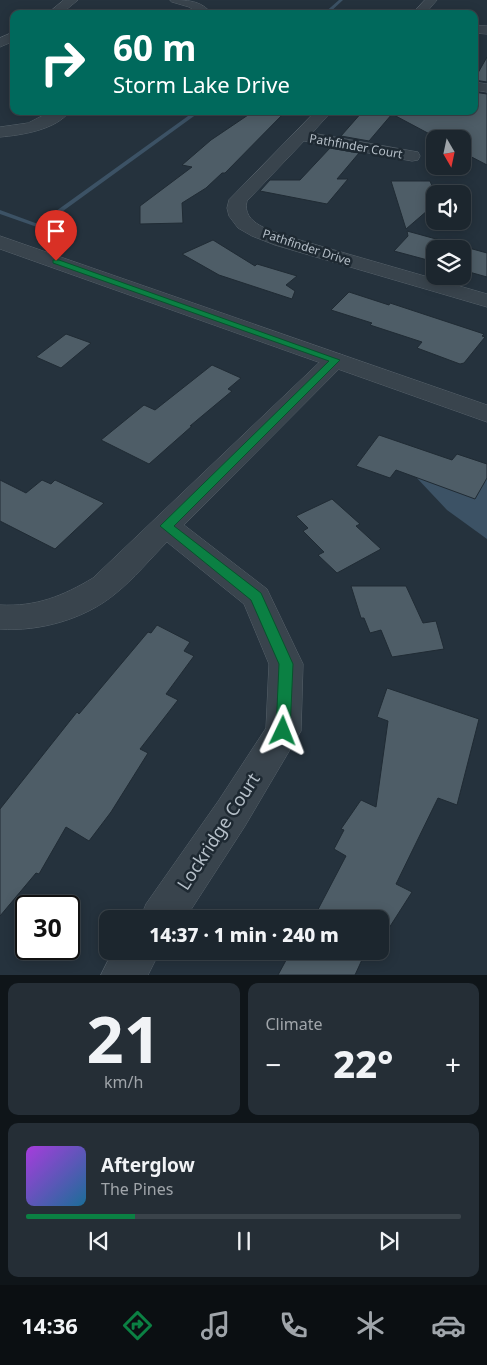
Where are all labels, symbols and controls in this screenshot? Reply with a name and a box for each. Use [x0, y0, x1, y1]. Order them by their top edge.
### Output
text: 60 m [113, 24, 196, 71]
icon: right [30, 30, 95, 95]
text: Storm Lake Drive [113, 69, 290, 99]
street label: Pathfinder Court [308, 129, 404, 163]
north arrow [426, 130, 471, 175]
map controls [426, 130, 471, 285]
button: sound [426, 185, 471, 230]
pin [35, 210, 77, 261]
icon: arrive [42, 217, 70, 245]
street label: Pathfinder Drive [260, 225, 354, 269]
button: layers [426, 240, 471, 285]
position arrow [256, 704, 308, 756]
street label: Lockridge Court [171, 767, 265, 894]
speed limit sign: 30 [15, 895, 80, 960]
text: 14:37 · 1 min · 240 m [149, 922, 339, 948]
text: 21 [87, 994, 161, 1082]
text: Climate [266, 1013, 323, 1035]
text: 22° [333, 1037, 393, 1089]
text: − [266, 1045, 282, 1083]
text: + [445, 1045, 461, 1083]
text: km/h [104, 1071, 143, 1093]
text: Afterglow [101, 1152, 195, 1178]
text: The Pines [101, 1178, 173, 1200]
icon: previous [85, 1227, 113, 1255]
icon: pause [230, 1227, 258, 1255]
icon: next [375, 1227, 403, 1255]
icon: directions [120, 1308, 155, 1343]
icon: music [198, 1308, 233, 1343]
icon: phone [276, 1308, 311, 1343]
icon: climate [353, 1308, 388, 1343]
icon: car [431, 1308, 466, 1343]
text: 14:36 [21, 1310, 78, 1340]

